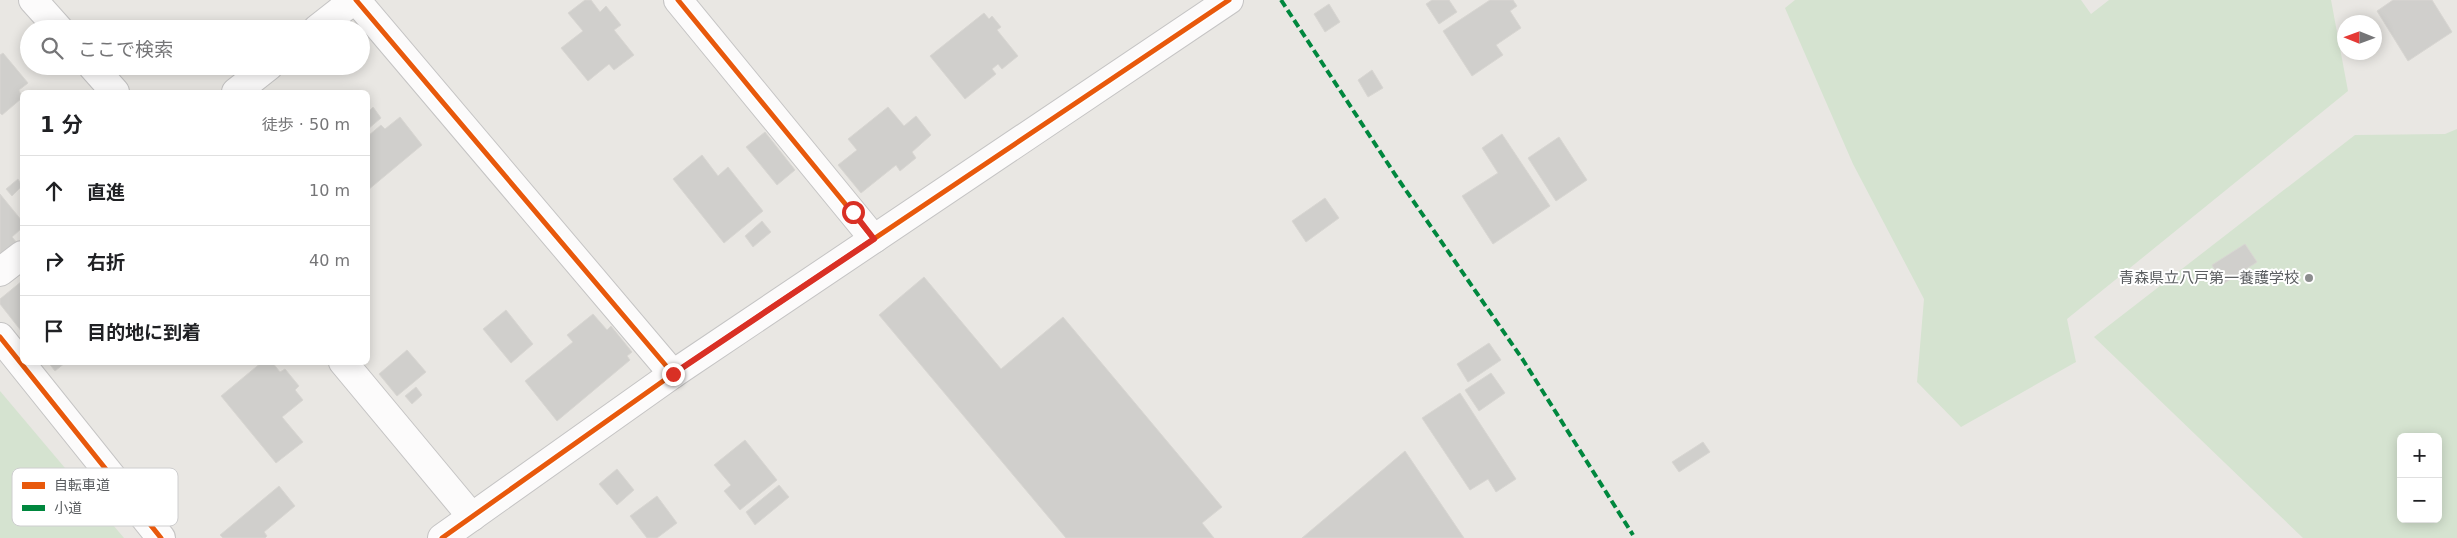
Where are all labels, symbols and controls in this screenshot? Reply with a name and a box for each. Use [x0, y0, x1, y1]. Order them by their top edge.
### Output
north arrow [2337, 15, 2382, 60]
search box [20, 20, 370, 75]
icon: search [38, 34, 66, 62]
text: ここで検索 [78, 38, 173, 60]
text: 1 分 [40, 113, 83, 137]
text: 徒歩 · 50 m [262, 115, 350, 134]
icon: ahead [40, 177, 68, 205]
text: 直進 [87, 181, 125, 203]
text: 10 m [309, 181, 350, 200]
route start [842, 201, 865, 224]
icon: right [40, 247, 68, 275]
text: 右折 [87, 251, 125, 273]
text: 40 m [309, 251, 350, 270]
place label: 青森県立八戸第一養護学校 [2119, 269, 2299, 287]
marker: 青森県立八戸第一養護学校 [2303, 272, 2315, 284]
icon: arrive [40, 317, 68, 345]
text: 目的地に到着 [87, 321, 201, 343]
route end [662, 363, 685, 386]
map controls [2397, 433, 2442, 523]
button: + [2397, 433, 2442, 478]
legend [12, 468, 178, 526]
text: 自転車道 [54, 477, 110, 493]
button: − [2397, 478, 2442, 523]
text: 小道 [54, 500, 82, 516]

